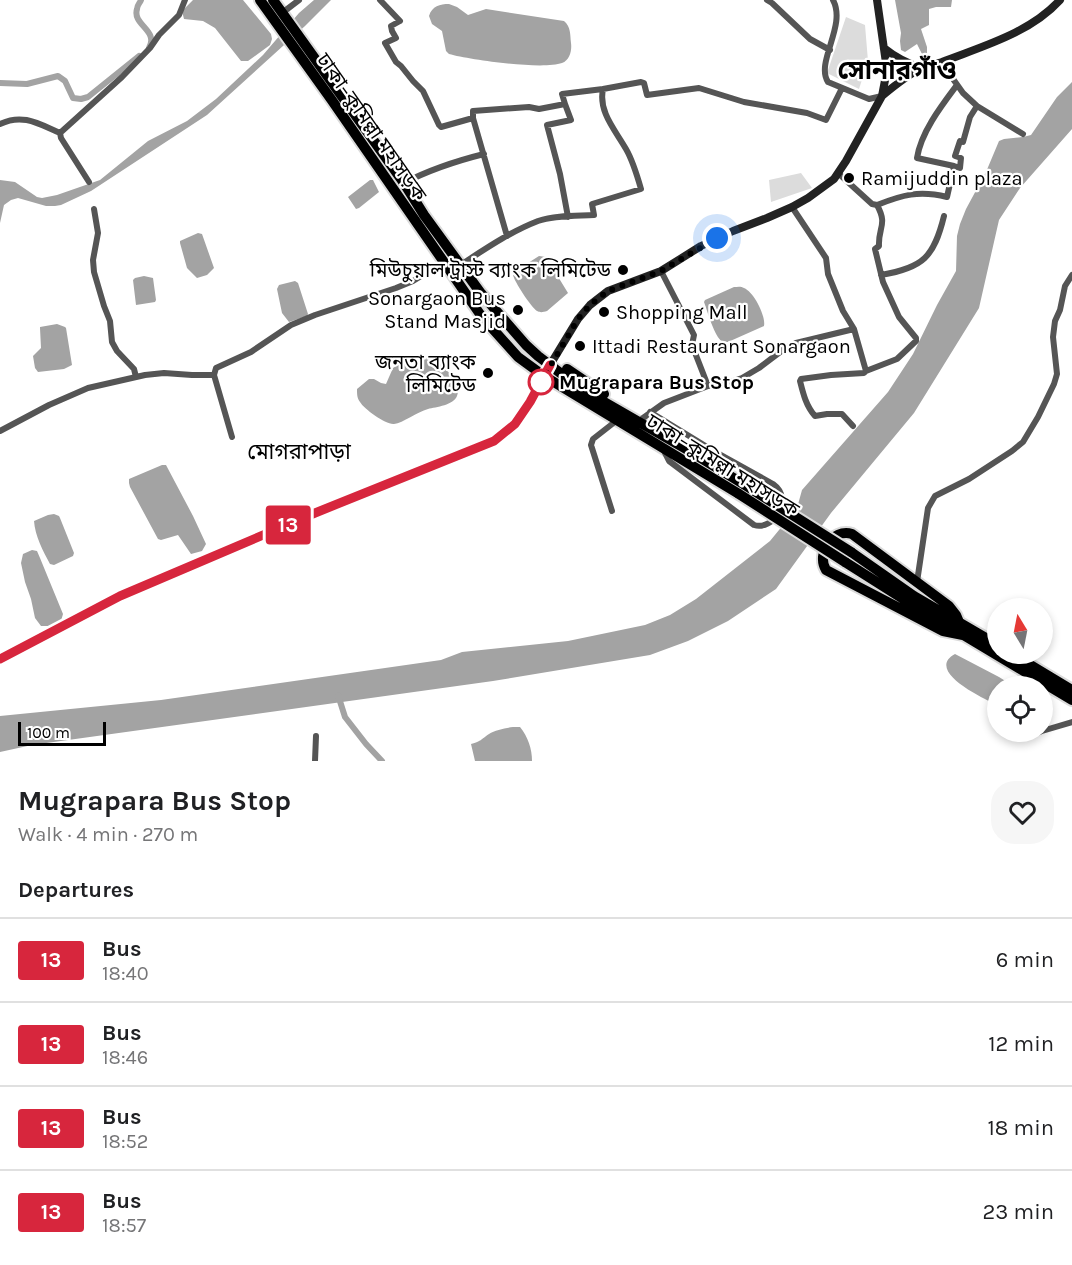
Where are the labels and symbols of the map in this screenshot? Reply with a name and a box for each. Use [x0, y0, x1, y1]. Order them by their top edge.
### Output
street label: ঢাকা–কুমিল্লা মহাসড়ক [311, 47, 433, 206]
district label: সোনারগাঁও [838, 55, 956, 86]
place label: Ramijuddin plaza [861, 167, 1023, 190]
marker: Ramijuddin plaza [842, 171, 856, 185]
your location [702, 223, 732, 253]
place label: মিউচুয়াল ট্রাস্ট ব্যাংক লিমিটেড [369, 258, 612, 283]
marker: মিউচুয়াল ট্রাস্ট ব্যাংক লিমিটেড [616, 263, 630, 277]
place label: Sonargaon Bus Stand Masjid [368, 287, 506, 333]
place label: Shopping Mall [616, 301, 748, 324]
marker: Sonargaon Bus Stand Masjid [511, 303, 525, 317]
marker: Shopping Mall [597, 305, 611, 319]
place label: Ittadi Restaurant Sonargaon [592, 335, 851, 358]
marker: Ittadi Restaurant Sonargaon [573, 339, 587, 353]
place label: জনতা ব্যাংক লিমিটেড [374, 351, 477, 397]
marker: জনতা ব্যাংক লিমিটেড [481, 366, 495, 380]
marker: Mugrapara Bus Stop [528, 369, 554, 395]
place label: Mugrapara Bus Stop [559, 371, 754, 394]
street label: ঢাকা–কুমিল্লা মহাসড়ক [641, 408, 804, 522]
district label: মোগরাপাড়া [247, 439, 352, 465]
line badge: 13 [261, 506, 315, 544]
north arrow [987, 598, 1053, 664]
scale bar [18, 719, 106, 746]

